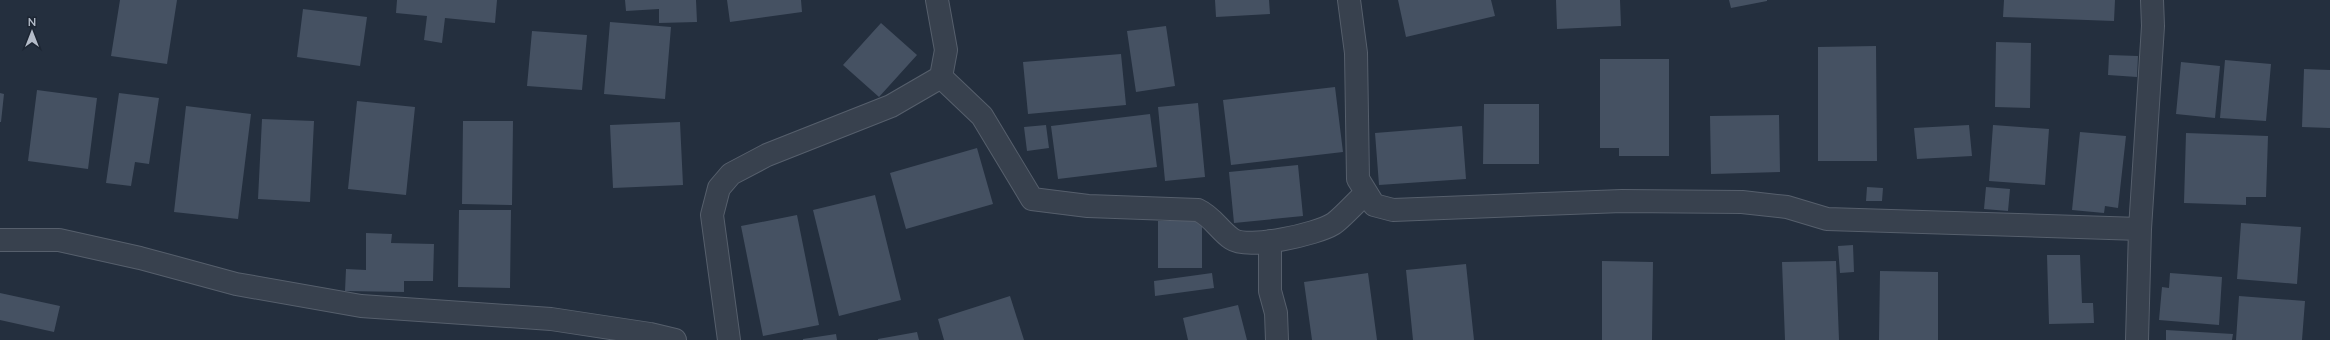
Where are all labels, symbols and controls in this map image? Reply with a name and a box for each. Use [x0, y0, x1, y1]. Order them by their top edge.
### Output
north arrow [12, 12, 52, 52]
text: N [28, 15, 36, 28]

